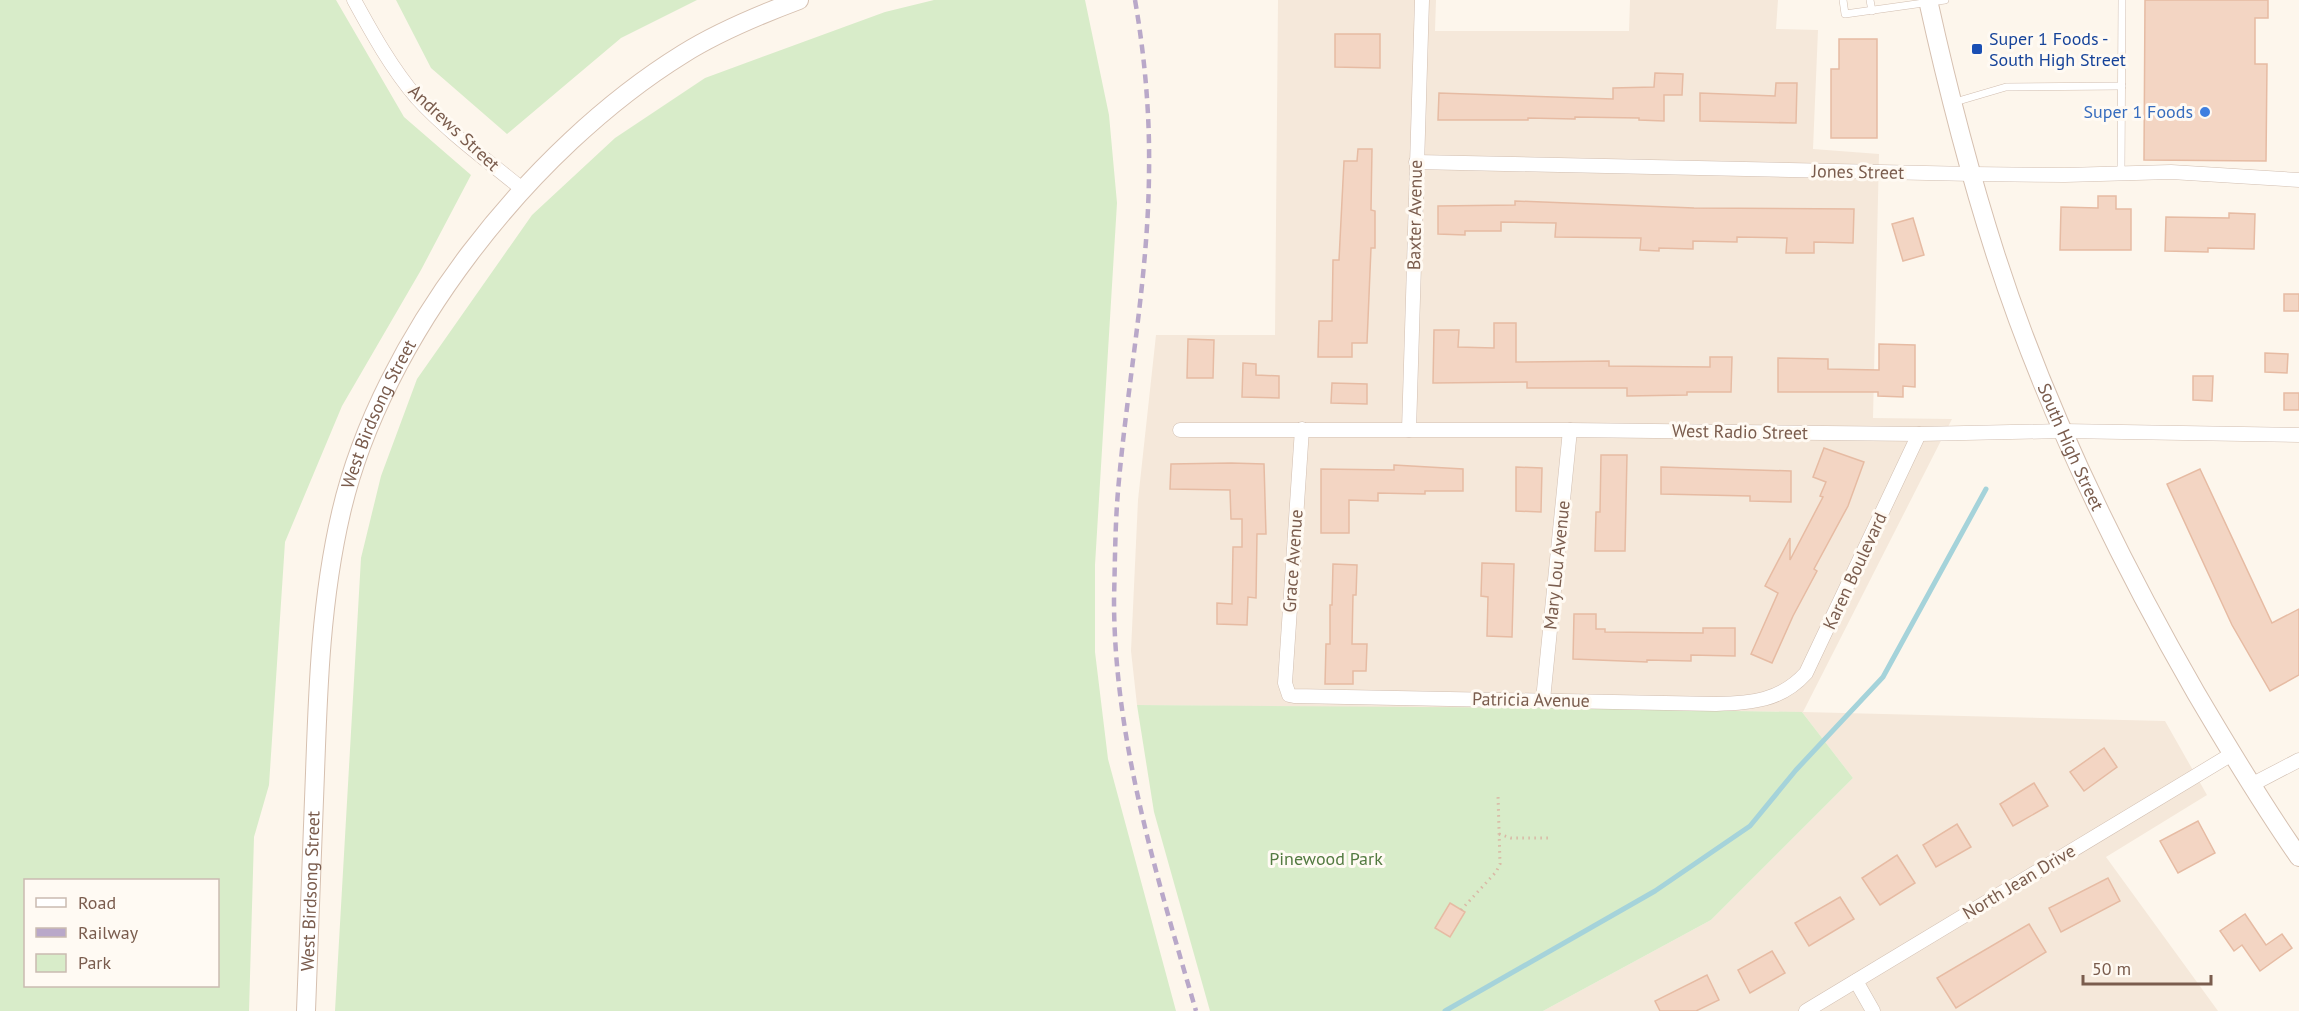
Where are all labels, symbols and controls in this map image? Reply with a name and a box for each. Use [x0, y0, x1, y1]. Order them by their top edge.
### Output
place label: Super 1 Foods - South High Street [1989, 27, 2126, 71]
marker: Super 1 Foods - South High Street [1970, 42, 1984, 56]
street label: Andrews Street [404, 79, 505, 176]
place label: Super 1 Foods [2083, 100, 2193, 123]
marker: Super 1 Foods [2198, 105, 2212, 119]
street label: Jones Street [1811, 159, 1904, 184]
street label: Baxter Avenue [1402, 160, 1427, 270]
street label: West Birdsong Street [336, 335, 421, 491]
street label: South High Street [2033, 380, 2109, 514]
street label: West Radio Street [1672, 419, 1808, 444]
street label: Mary Lou Avenue [1538, 499, 1575, 631]
street label: Grace Avenue [1277, 509, 1308, 613]
street label: Karen Boulevard [1817, 509, 1892, 633]
street label: Patricia Avenue [1472, 687, 1590, 712]
street label: West Birdsong Street [296, 811, 325, 972]
street label: North Jean Drive [1958, 839, 2079, 924]
park label: Pinewood Park [1269, 847, 1383, 870]
legend [24, 879, 219, 987]
text: Road [78, 891, 116, 914]
text: Railway [78, 921, 139, 944]
scale bar [2083, 948, 2210, 986]
text: Park [78, 951, 111, 974]
text: 50 m [2092, 957, 2131, 980]

